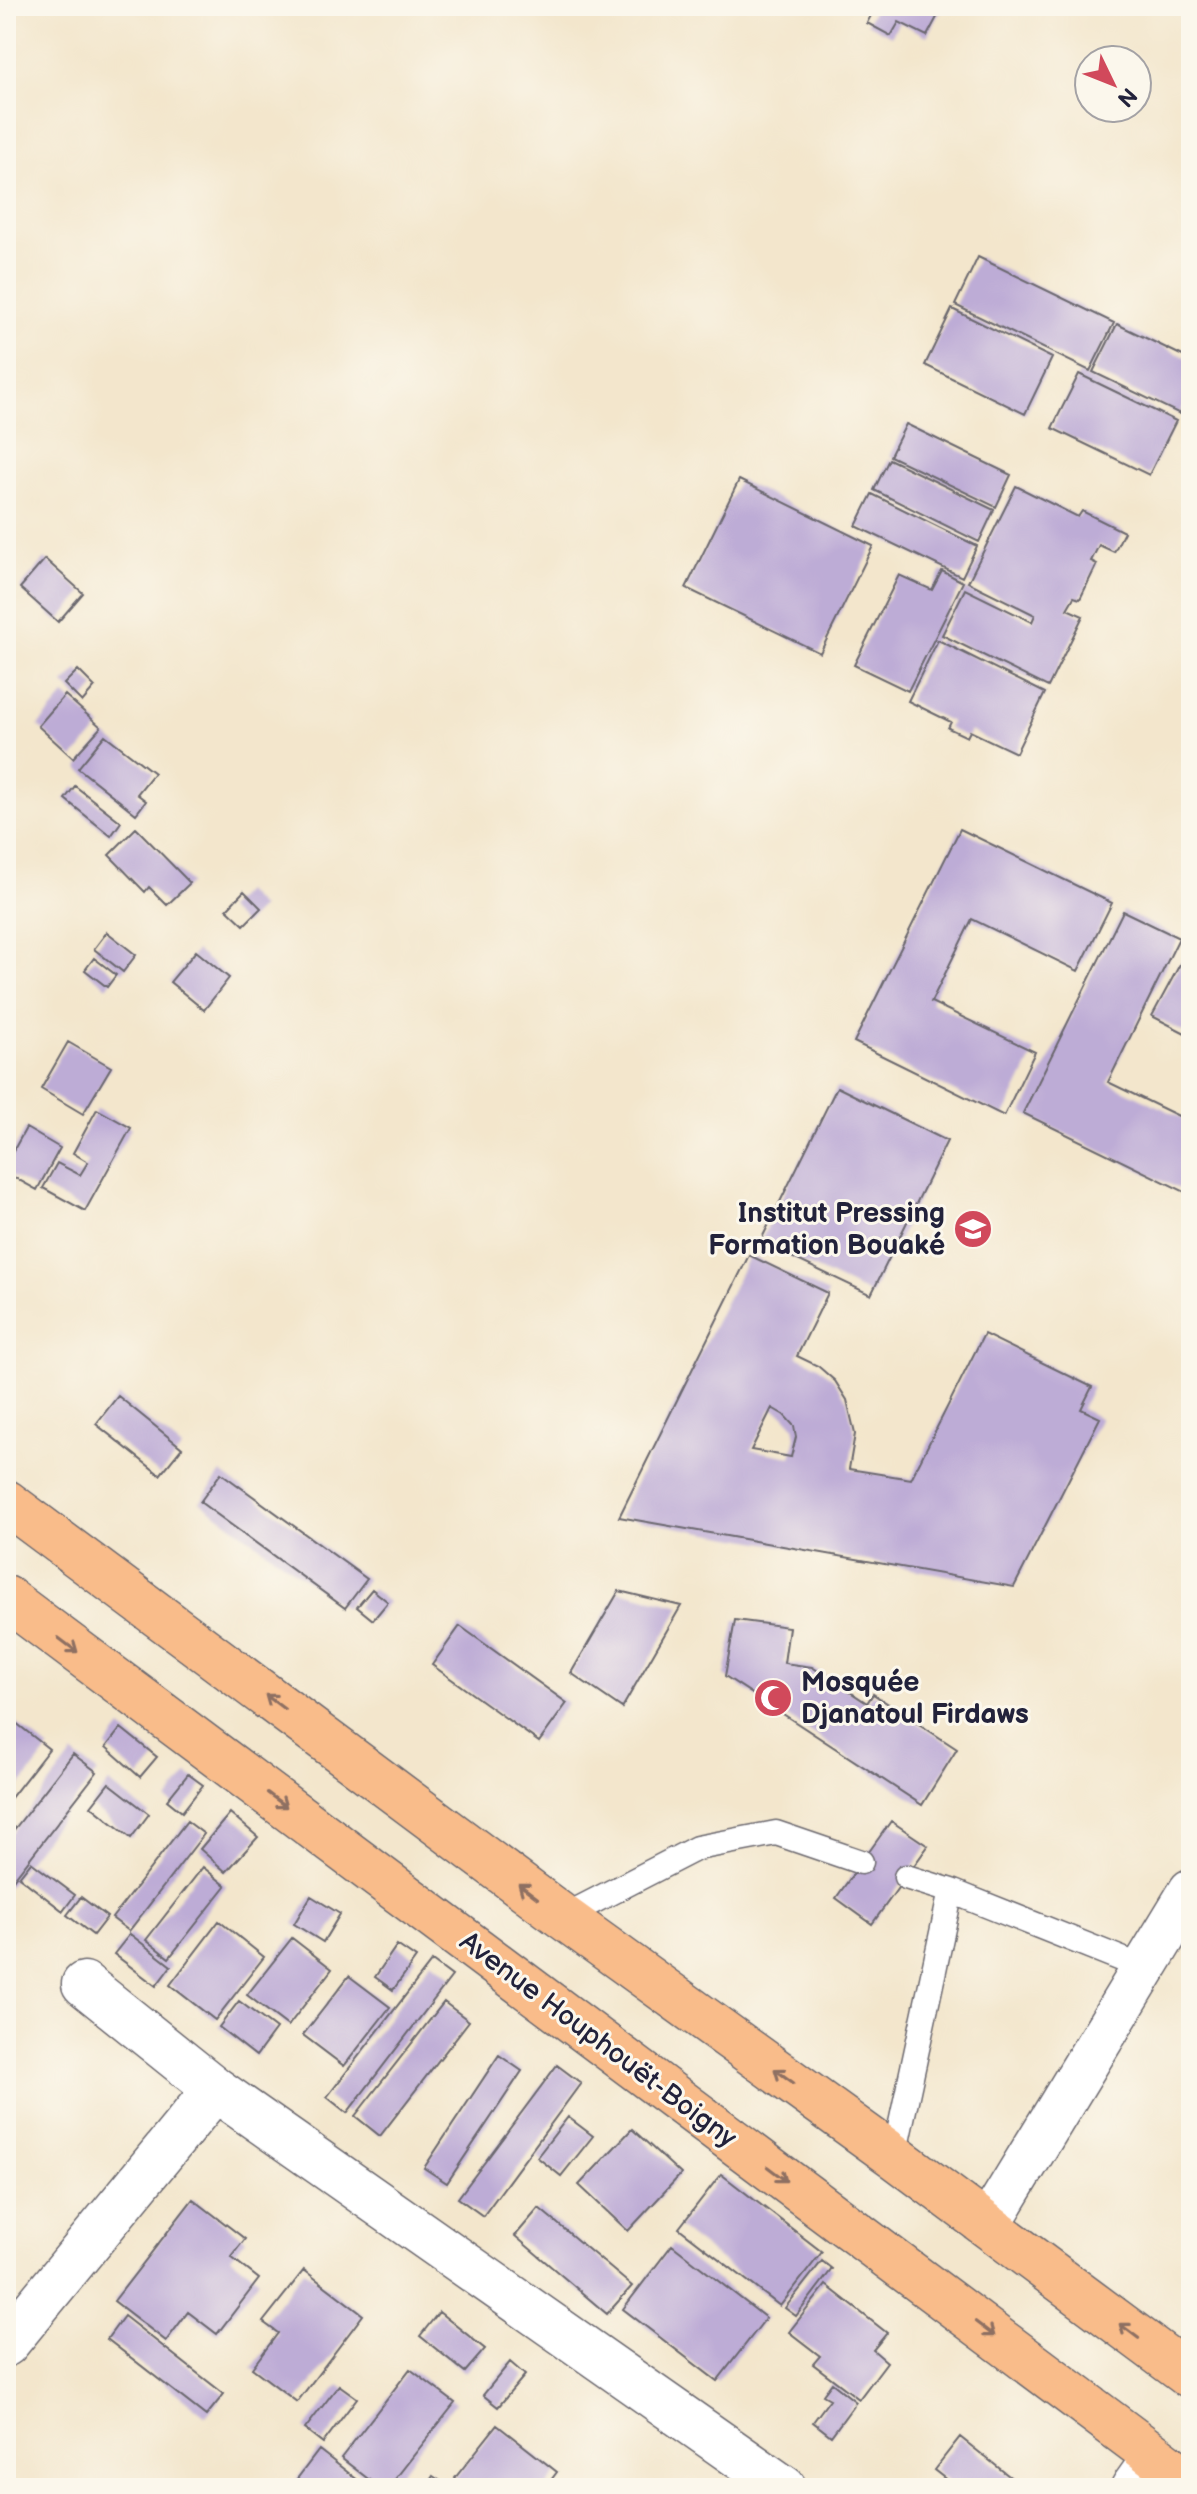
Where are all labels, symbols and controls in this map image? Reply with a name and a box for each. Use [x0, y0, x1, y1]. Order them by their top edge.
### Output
north arrow [1073, 44, 1153, 124]
text: N [1111, 81, 1142, 112]
place label: Institut Pressing Formation Bouaké [708, 1197, 945, 1262]
school or university icon: Institut Pressing Formation Bouaké [952, 1208, 994, 1250]
one-way arrow [57, 1636, 79, 1653]
place label: Mosquée Djanatoul Firdaws [801, 1666, 1029, 1731]
mosque icon: Mosquée Djanatoul Firdaws [752, 1677, 794, 1719]
one-way arrow [265, 1694, 286, 1711]
one-way arrow [266, 1792, 287, 1809]
one-way arrow [518, 1883, 539, 1900]
street label: Avenue Houphouët-Boigny [453, 1925, 743, 2155]
one-way arrow [774, 2068, 796, 2085]
one-way arrow [765, 2165, 787, 2182]
one-way arrow [974, 2321, 995, 2338]
one-way arrow [1118, 2322, 1140, 2339]

